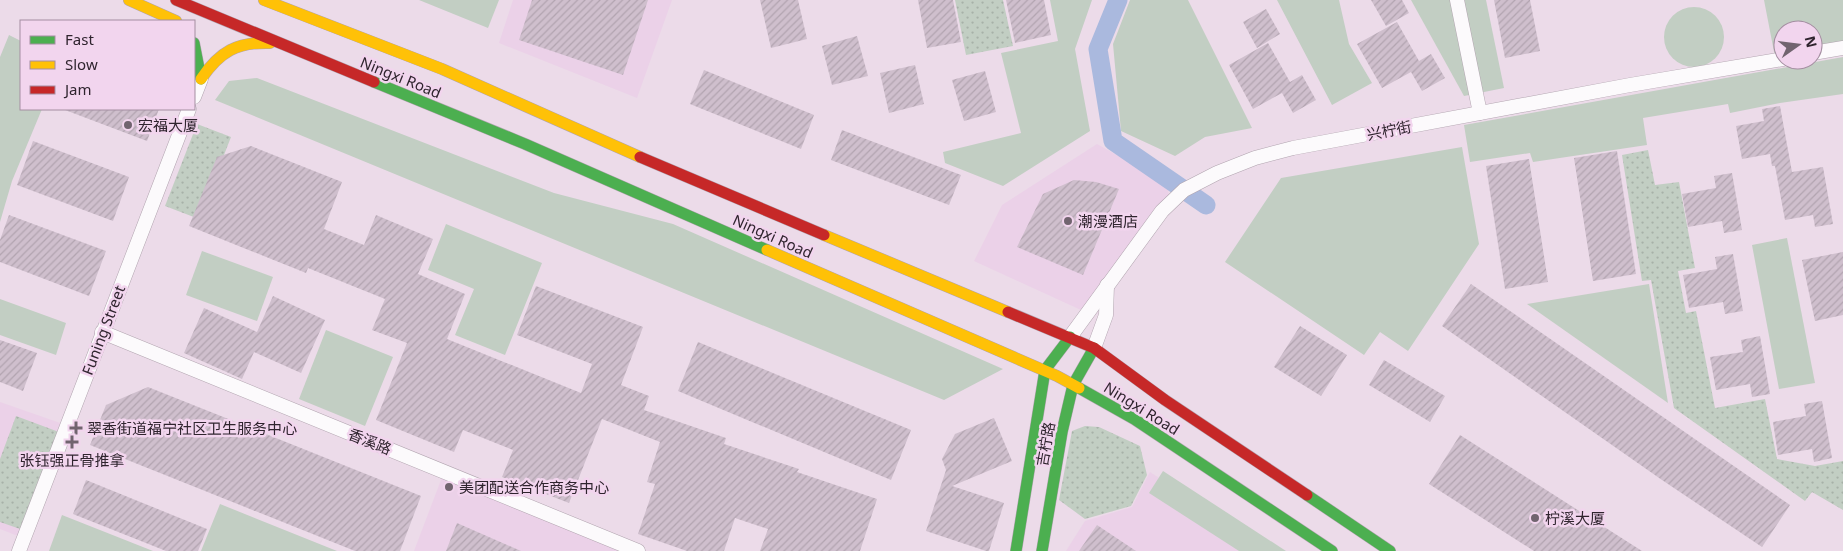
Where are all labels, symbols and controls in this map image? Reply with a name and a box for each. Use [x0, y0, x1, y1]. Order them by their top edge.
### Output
legend [20, 20, 195, 110]
north arrow [1773, 20, 1823, 70]
text: Fast [65, 29, 94, 49]
text: N [1801, 34, 1822, 50]
street label: Ningxi Road [358, 52, 444, 102]
text: Slow [65, 54, 98, 74]
text: Jam [63, 79, 92, 99]
place label: 宏福大厦 [138, 115, 198, 135]
street label: 兴柠街 [1365, 116, 1413, 144]
marker: 宏福大厦 [122, 119, 134, 131]
street label: Ningxi Road [730, 209, 816, 263]
place label: 潮漫酒店 [1078, 211, 1138, 231]
marker: 潮漫酒店 [1062, 215, 1074, 227]
street label: Funing Street [77, 282, 129, 378]
street label: Ningxi Road [1100, 377, 1184, 439]
place label: 翠香街道福宁社区卫生服务中心 [87, 418, 297, 438]
street label: 吉柠路 [1031, 420, 1059, 468]
marker: 翠香街道福宁社区卫生服务中心 [69, 421, 83, 435]
street label: 香溪路 [345, 423, 395, 459]
marker: 张钰强正骨推拿 [65, 435, 79, 449]
place label: 张钰强正骨推拿 [19, 450, 125, 470]
place label: 美团配送合作商务中心 [459, 477, 609, 497]
marker: 美团配送合作商务中心 [443, 481, 455, 493]
place label: 柠溪大厦 [1545, 508, 1605, 528]
marker: 柠溪大厦 [1529, 512, 1541, 524]

